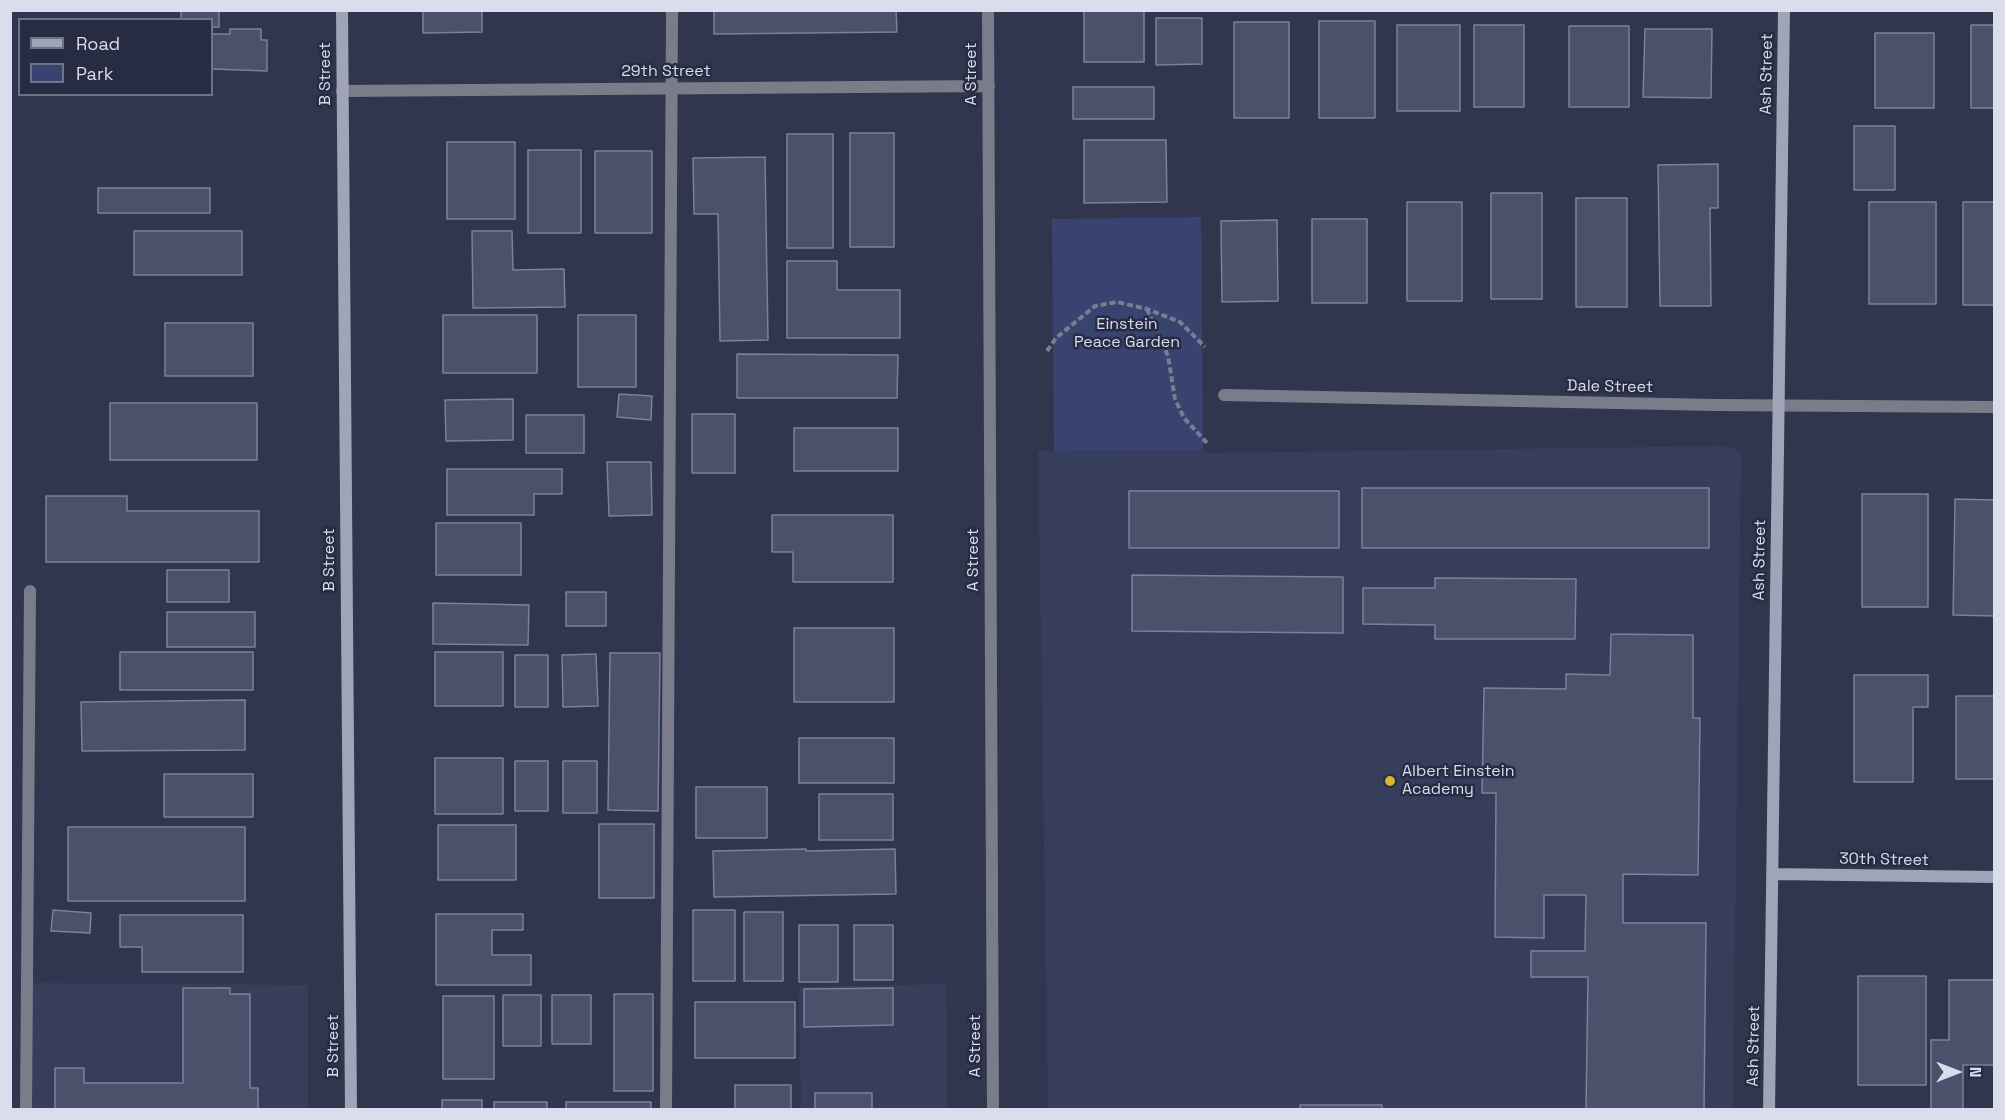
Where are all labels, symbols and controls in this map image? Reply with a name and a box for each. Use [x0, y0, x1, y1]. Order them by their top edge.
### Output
legend [18, 18, 213, 96]
text: Road [76, 32, 120, 55]
street label: Ash Street [1757, 33, 1777, 115]
street label: B Street [316, 42, 336, 106]
street label: A Street [962, 42, 982, 106]
text: Park [76, 62, 113, 85]
street label: 29th Street [621, 62, 711, 82]
park label: Einstein Peace Garden [1074, 315, 1180, 353]
street label: Dale Street [1567, 377, 1653, 397]
street label: Ash Street [1750, 519, 1770, 601]
street label: B Street [320, 528, 340, 592]
street label: A Street [964, 528, 984, 592]
place label: Albert Einstein Academy [1402, 762, 1515, 800]
marker: Albert Einstein Academy [1383, 774, 1397, 788]
street label: 30th Street [1839, 850, 1929, 870]
street label: Ash Street [1744, 1005, 1764, 1087]
street label: B Street [324, 1014, 344, 1078]
street label: A Street [966, 1014, 986, 1078]
north arrow [1927, 1042, 1987, 1102]
text: N [1965, 1067, 1986, 1077]

